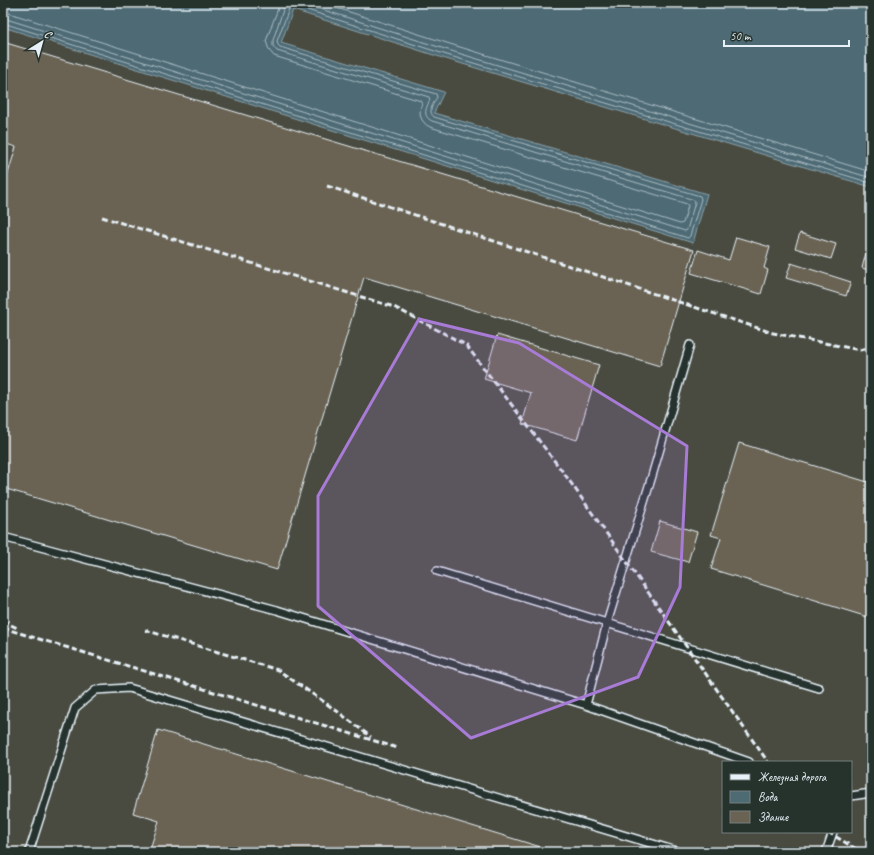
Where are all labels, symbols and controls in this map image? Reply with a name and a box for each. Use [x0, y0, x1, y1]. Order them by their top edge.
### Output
north arrow [22, 22, 62, 62]
scale bar [724, 22, 849, 48]
text: С [42, 27, 56, 42]
text: 50 m [730, 28, 752, 44]
legend [722, 761, 852, 833]
text: Железная дорога [758, 769, 827, 785]
text: Вода [758, 789, 779, 805]
text: Здание [758, 809, 789, 825]

